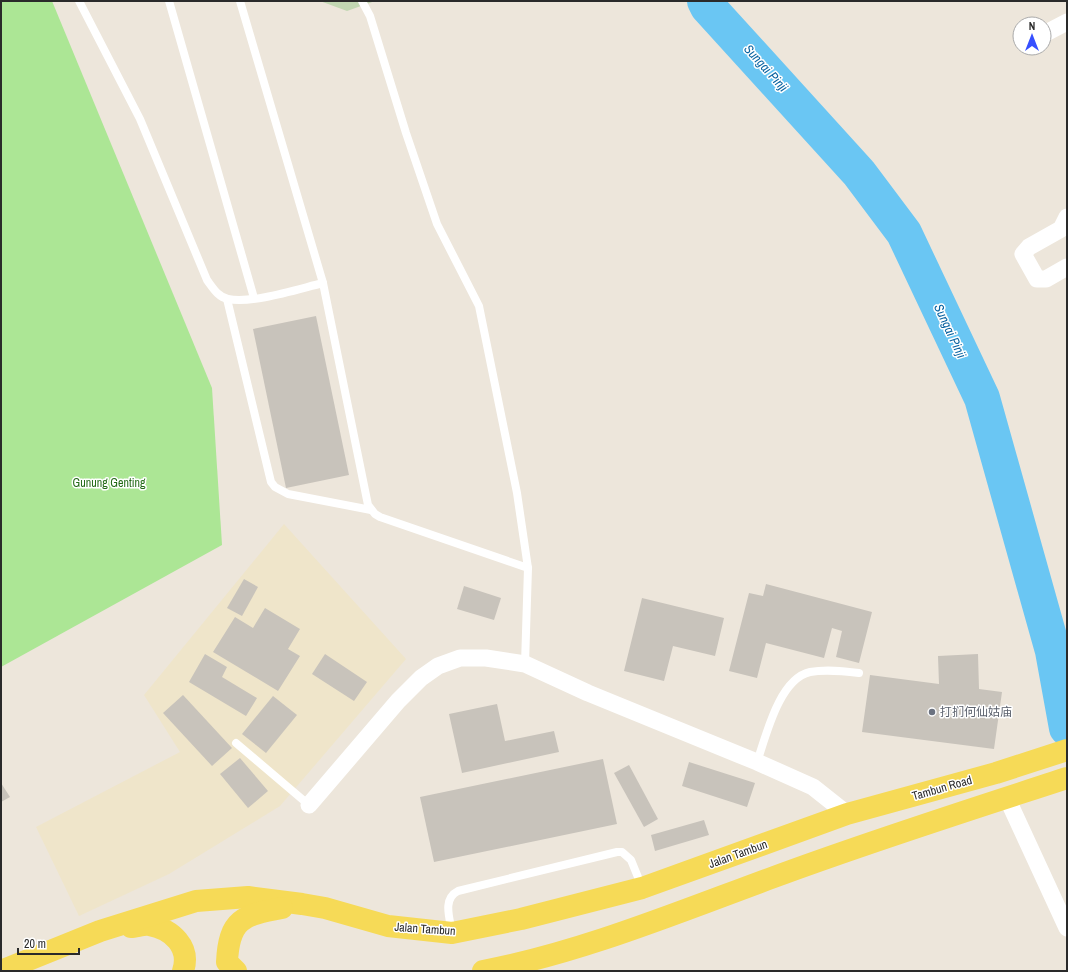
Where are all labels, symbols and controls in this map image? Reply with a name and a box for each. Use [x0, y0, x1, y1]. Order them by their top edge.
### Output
north arrow [1012, 16, 1052, 56]
text: N [1029, 19, 1035, 33]
water label: Sungai Pinji [740, 41, 792, 95]
water label: Sungai Pinji [930, 301, 970, 361]
park label: Gunung Genting [73, 475, 146, 491]
place label: 打扪何仙姑庙 [940, 704, 1012, 720]
marker: 打扪何仙姑庙 [927, 707, 937, 717]
street label: Tambun Road [910, 772, 974, 804]
street label: Jalan Tambun [706, 836, 770, 872]
street label: Jalan Tambun [394, 919, 456, 939]
scale bar [18, 930, 79, 956]
text: 20 m [24, 936, 46, 952]

